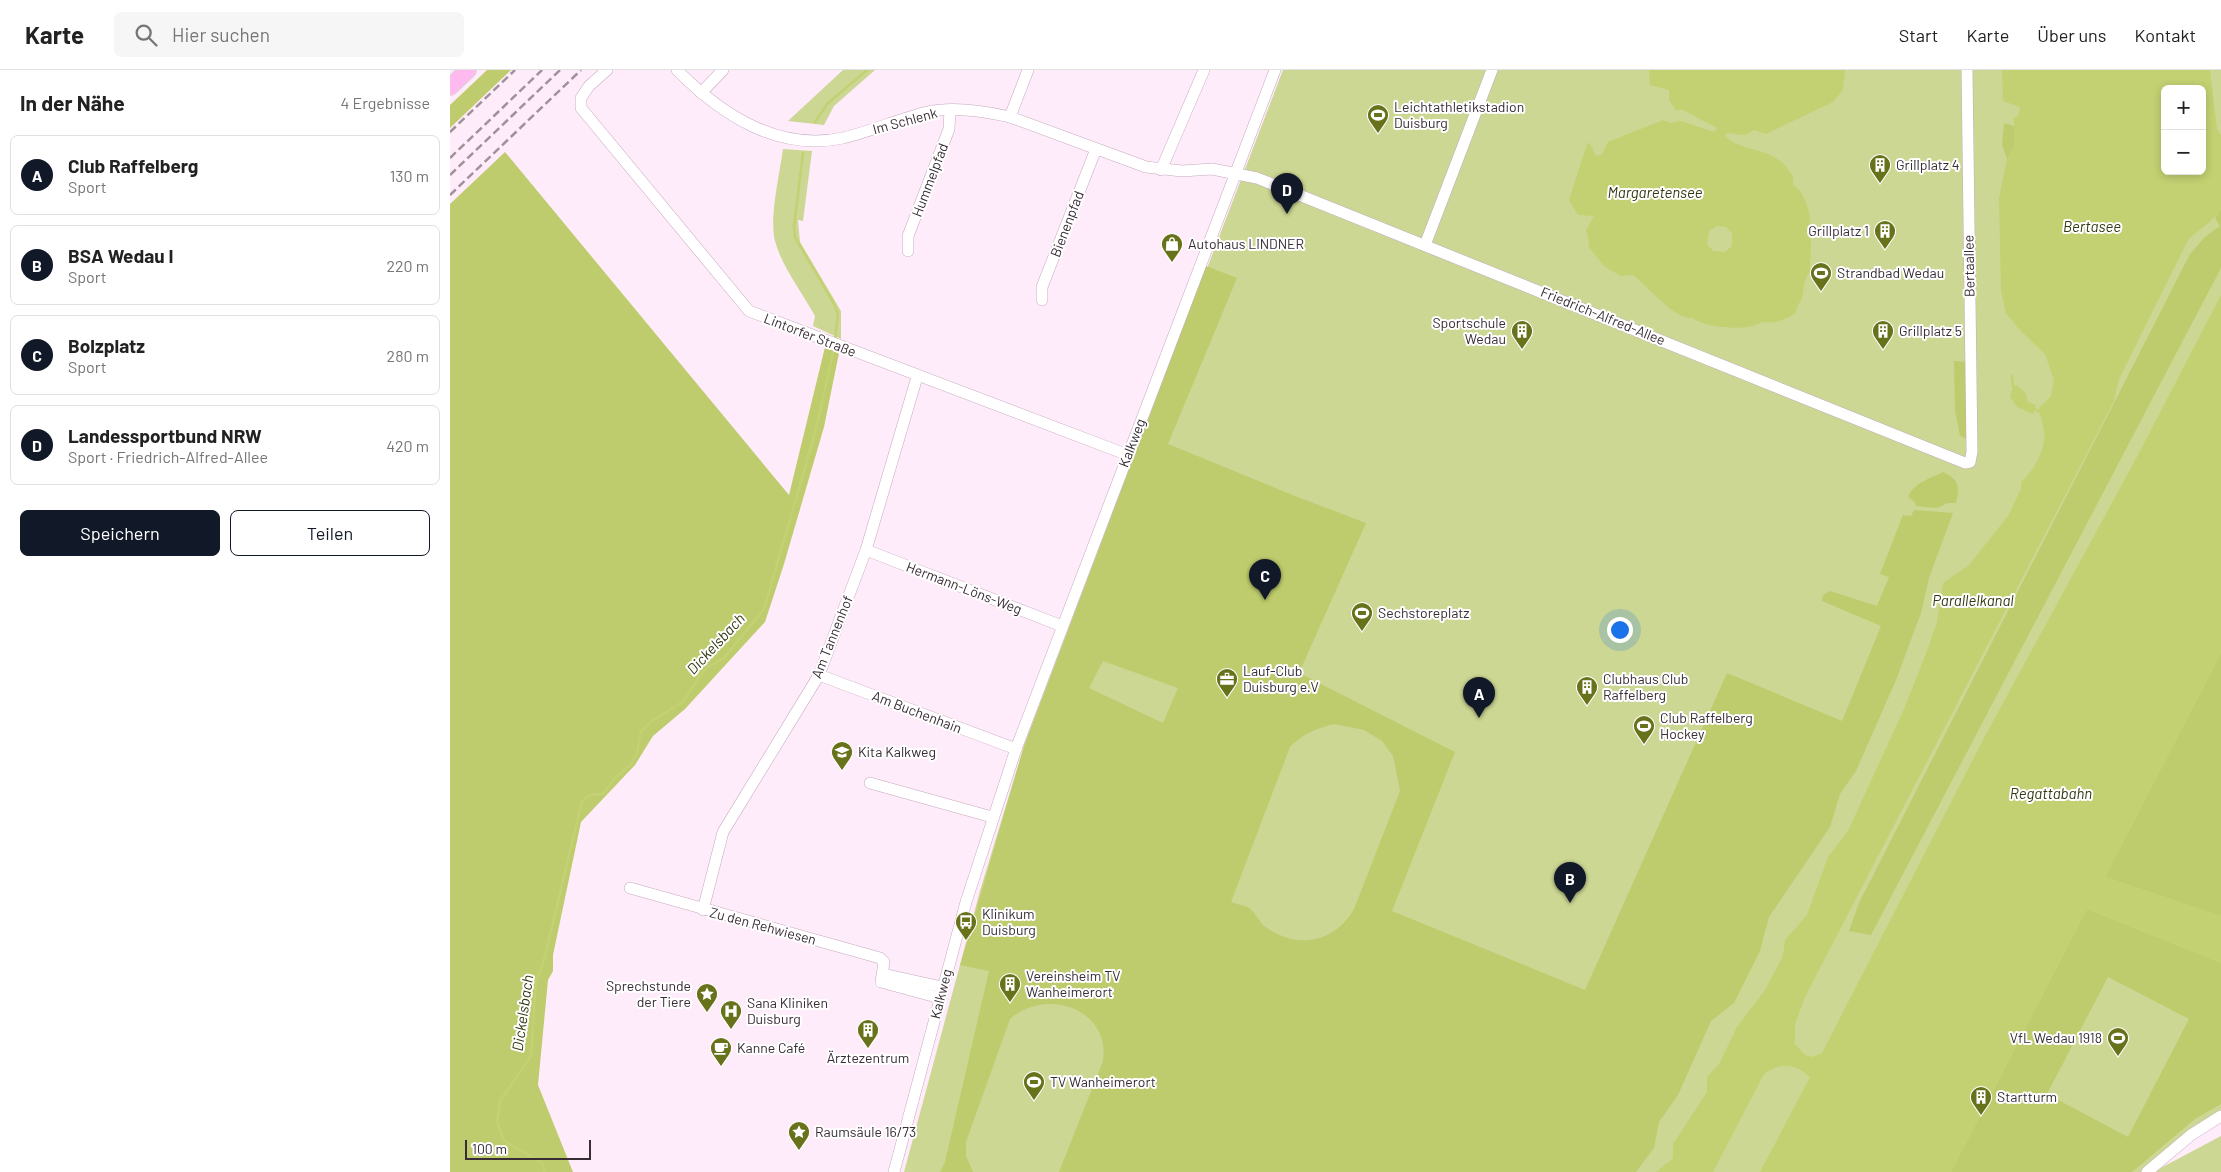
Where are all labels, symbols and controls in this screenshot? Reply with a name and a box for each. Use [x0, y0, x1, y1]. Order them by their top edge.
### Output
search box [114, 12, 464, 57]
text: Karte [25, 20, 84, 49]
icon: search [132, 21, 160, 49]
text: Hier suchen [172, 23, 270, 46]
text: Start [1899, 24, 1938, 46]
text: Karte [1966, 24, 2009, 46]
text: Über uns [2037, 24, 2106, 46]
text: Kontakt [2134, 24, 2196, 46]
map controls [2161, 85, 2206, 175]
button: + [2161, 85, 2206, 130]
text: In der Nähe [20, 90, 125, 115]
text: 4 Ergebnisse [340, 93, 430, 112]
place label: Leichtathletikstadion Duisburg [1394, 98, 1524, 131]
sports icon: Leichtathletikstadion Duisburg [1366, 103, 1390, 134]
street label: Im Schlenk [871, 104, 939, 137]
button: − [2161, 130, 2206, 175]
street label: Hummelpfad [908, 141, 951, 219]
building icon: Grillplatz 4 [1868, 153, 1892, 184]
text: Club Raffelberg [68, 154, 198, 177]
place label: Grillplatz 4 [1896, 156, 1960, 173]
text: A [32, 166, 42, 185]
text: 130 m [390, 166, 429, 185]
pin: D [1271, 173, 1303, 214]
text: Sport [68, 177, 107, 196]
water label: Margaretensee [1607, 183, 1703, 201]
street label: Bienenpfad [1046, 188, 1087, 259]
water label: Bertasee [2063, 217, 2121, 235]
building icon: Grillplatz 1 [1873, 219, 1897, 250]
place label: Grillplatz 1 [1808, 222, 1869, 239]
shop icon: Autohaus LINDNER [1160, 232, 1184, 263]
place label: Autohaus LINDNER [1188, 235, 1304, 252]
street label: Bertaallee [1959, 235, 1978, 297]
text: BSA Wedau I [68, 244, 173, 267]
text: B [32, 256, 42, 275]
text: 220 m [386, 256, 429, 275]
sports icon: Strandbad Wedau [1809, 261, 1833, 292]
place label: Strandbad Wedau [1837, 264, 1944, 281]
text: Sport [68, 267, 107, 286]
street label: Friedrich-Alfred-Allee [1538, 283, 1668, 348]
street label: Lintorfer Straße [762, 309, 859, 360]
place label: Sportschule Wedau [1432, 314, 1506, 347]
building icon: Sportschule Wedau [1510, 319, 1534, 350]
building icon: Grillplatz 5 [1871, 319, 1895, 350]
place label: Grillplatz 5 [1899, 322, 1962, 339]
text: Bolzplatz [68, 334, 145, 357]
text: C [32, 346, 42, 365]
text: 280 m [387, 346, 429, 365]
text: Sport [68, 357, 107, 376]
street label: Kalkweg [1115, 416, 1149, 470]
text: Landessportbund NRW [68, 424, 262, 447]
text: D [32, 436, 42, 455]
text: 420 m [386, 436, 429, 455]
text: Sport · Friedrich-Alfred-Allee [68, 447, 268, 466]
button: Speichern [20, 510, 220, 556]
button: Teilen [230, 510, 430, 556]
street label: Hermann-Löns-Weg [904, 558, 1025, 617]
pin: C [1249, 559, 1281, 600]
water label: Parallelkanal [1932, 591, 2014, 609]
street label: Am Tannenhof [807, 593, 856, 681]
sports icon: Sechstoreplatz [1350, 601, 1374, 632]
place label: Sechstoreplatz [1378, 604, 1470, 621]
water label: Dickelsbach [683, 609, 748, 677]
your location [1607, 617, 1633, 643]
place label: Lauf-Club Duisburg e.V [1243, 662, 1319, 695]
office icon: Lauf-Club Duisburg e.V [1215, 667, 1239, 698]
place label: Clubhaus Club Raffelberg [1603, 670, 1688, 703]
building icon: Clubhaus Club Raffelberg [1575, 675, 1599, 706]
pin: A [1463, 677, 1495, 718]
street label: Am Buchenhain [870, 687, 964, 736]
place label: Club Raffelberg Hockey [1660, 709, 1753, 742]
sports icon: Club Raffelberg Hockey [1632, 714, 1656, 745]
school or university icon: Kita Kalkweg [830, 740, 854, 771]
place label: Kita Kalkweg [858, 743, 936, 760]
water label: Regattabahn [2010, 784, 2092, 802]
pin: B [1554, 862, 1586, 903]
street label: Zu den Rehwiesen [708, 903, 818, 948]
place label: Klinikum Duisburg [982, 905, 1036, 938]
bus stop icon: Klinikum Duisburg [954, 910, 978, 941]
street label: Kalkweg [926, 967, 955, 1021]
place label: Vereinsheim TV Wanheimerort [1026, 967, 1120, 1000]
building icon: Vereinsheim TV Wanheimerort [998, 972, 1022, 1003]
water label: Dickelsbach [508, 974, 536, 1052]
place label: Sprechstunde der Tiere [606, 977, 691, 1010]
place icon: Sprechstunde der Tiere [695, 982, 719, 1013]
place label: Sana Kliniken Duisburg [747, 994, 828, 1027]
hospital icon: Sana Kliniken Duisburg [719, 999, 743, 1030]
building icon: Ärztezentrum [856, 1018, 880, 1049]
sports icon: VfL Wedau 1918 [2106, 1026, 2130, 1057]
place label: VfL Wedau 1918 [2010, 1029, 2102, 1046]
cafe icon: Kanne Café [709, 1036, 733, 1067]
place label: Kanne Café [737, 1039, 805, 1056]
place label: Ärztezentrum [827, 1049, 909, 1066]
sports icon: TV Wanheimerort [1022, 1070, 1046, 1101]
place label: TV Wanheimerort [1050, 1073, 1156, 1090]
building icon: Startturm [1969, 1085, 1993, 1116]
place label: Startturm [1997, 1088, 2057, 1105]
place icon: Raumsäule 16/73 [787, 1120, 811, 1151]
place label: Raumsäule 16/73 [815, 1123, 916, 1140]
scale bar [465, 1137, 591, 1160]
text: 100 m [472, 1140, 507, 1157]

